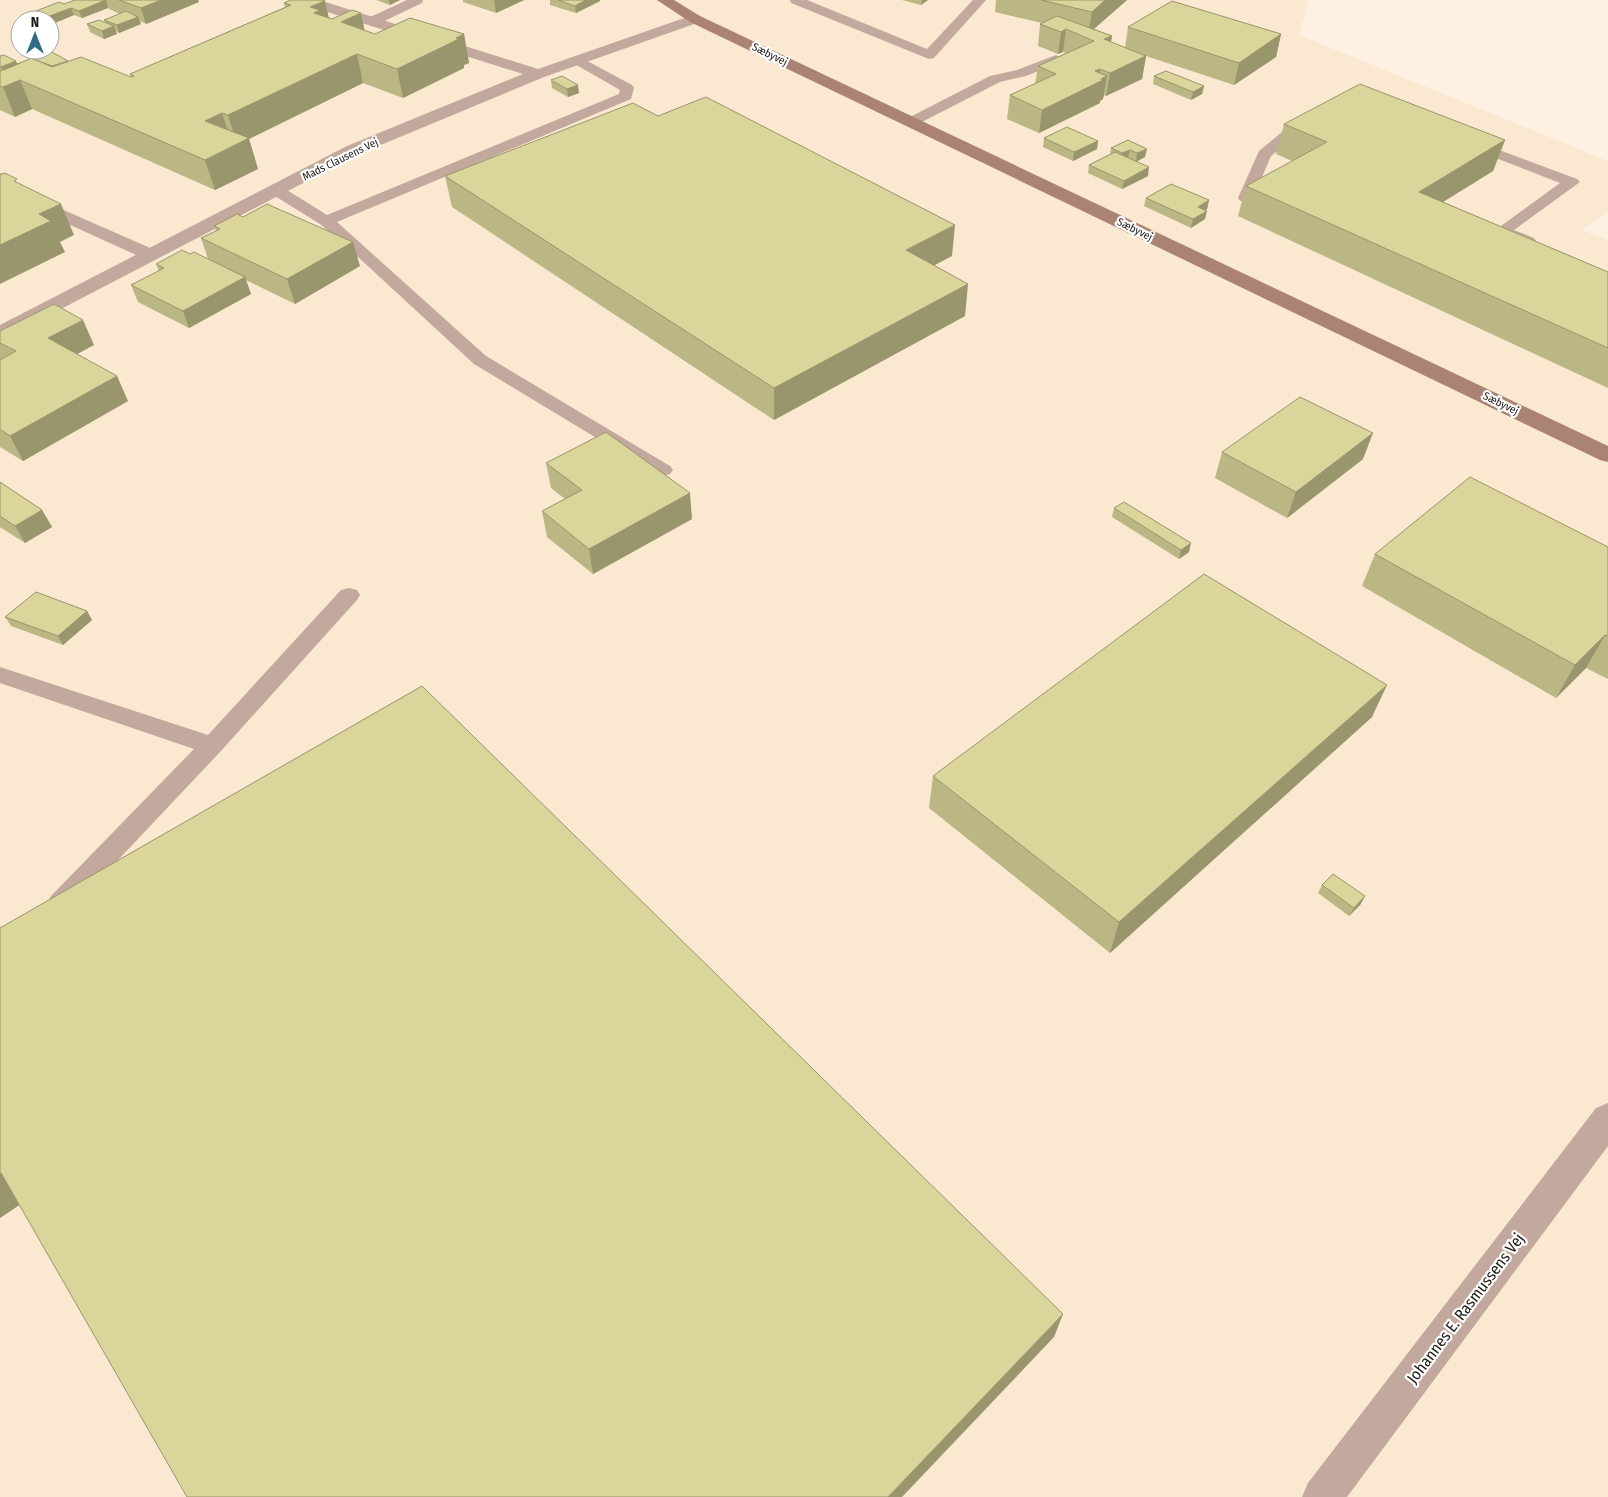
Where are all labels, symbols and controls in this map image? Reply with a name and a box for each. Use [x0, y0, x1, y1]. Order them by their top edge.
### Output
north arrow [10, 10, 60, 60]
text: N [31, 14, 39, 31]
street label: Sæbyvej [750, 40, 790, 69]
street label: Mads Clausens Vej [300, 135, 380, 183]
street label: Sæbyvej [1115, 215, 1155, 244]
street label: Sæbyvej [1481, 389, 1521, 418]
street label: Johannes E. Rasmussens Vej [1403, 1230, 1528, 1387]

